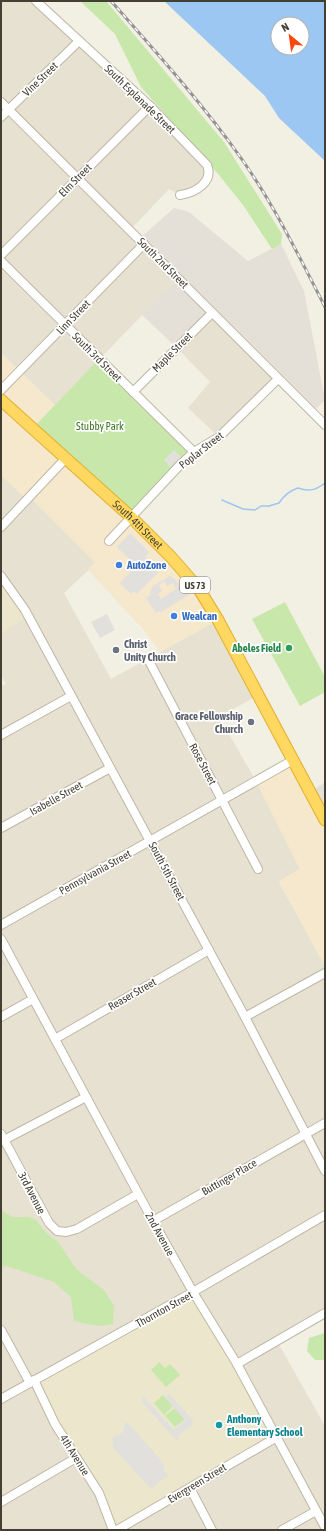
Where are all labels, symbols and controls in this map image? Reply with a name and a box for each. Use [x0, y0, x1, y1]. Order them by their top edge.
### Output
north arrow [270, 16, 310, 56]
text: N [279, 20, 291, 34]
street label: Vine Street [20, 59, 60, 99]
street label: South Esplanade Street [102, 62, 178, 136]
street label: Elm Street [56, 161, 94, 199]
street label: South 2nd Street [135, 235, 191, 291]
street label: Linn Street [54, 297, 92, 337]
street label: South 3rd Street [70, 330, 124, 384]
street label: Maple Street [150, 330, 194, 374]
park label: Stubby Park [76, 420, 124, 432]
street label: Poplar Street [177, 429, 225, 471]
street label: South 4th Street [111, 498, 165, 551]
place label: AutoZone [126, 559, 166, 571]
marker: AutoZone [114, 560, 124, 570]
road number: US 73 [180, 577, 210, 593]
place label: Wealcan [181, 610, 217, 622]
marker: Wealcan [169, 611, 179, 621]
place label: Christ Unity Church [124, 638, 176, 663]
place label: Abeles Field [231, 642, 281, 654]
marker: Abeles Field [284, 643, 294, 653]
marker: Christ Unity Church [111, 645, 121, 655]
place label: Grace Fellowship Church [175, 710, 243, 735]
marker: Grace Fellowship Church [246, 717, 256, 727]
street label: Rose Street [187, 741, 219, 787]
street label: Isabelle Street [28, 779, 84, 817]
street label: South 5th Street [147, 840, 187, 902]
street label: Pennsylvania Street [57, 847, 133, 897]
street label: Reaser Street [106, 975, 158, 1013]
street label: Buttinger Place [199, 1156, 259, 1198]
street label: 3rd Avenue [16, 1170, 48, 1216]
street label: 2nd Avenue [143, 1210, 177, 1258]
street label: Thornton Street [134, 1289, 194, 1329]
place label: Anthony Elementary School [226, 1413, 304, 1438]
marker: Anthony Elementary School [214, 1420, 224, 1430]
street label: 4th Avenue [58, 1432, 92, 1478]
street label: Evergreen Street [166, 1461, 228, 1505]

